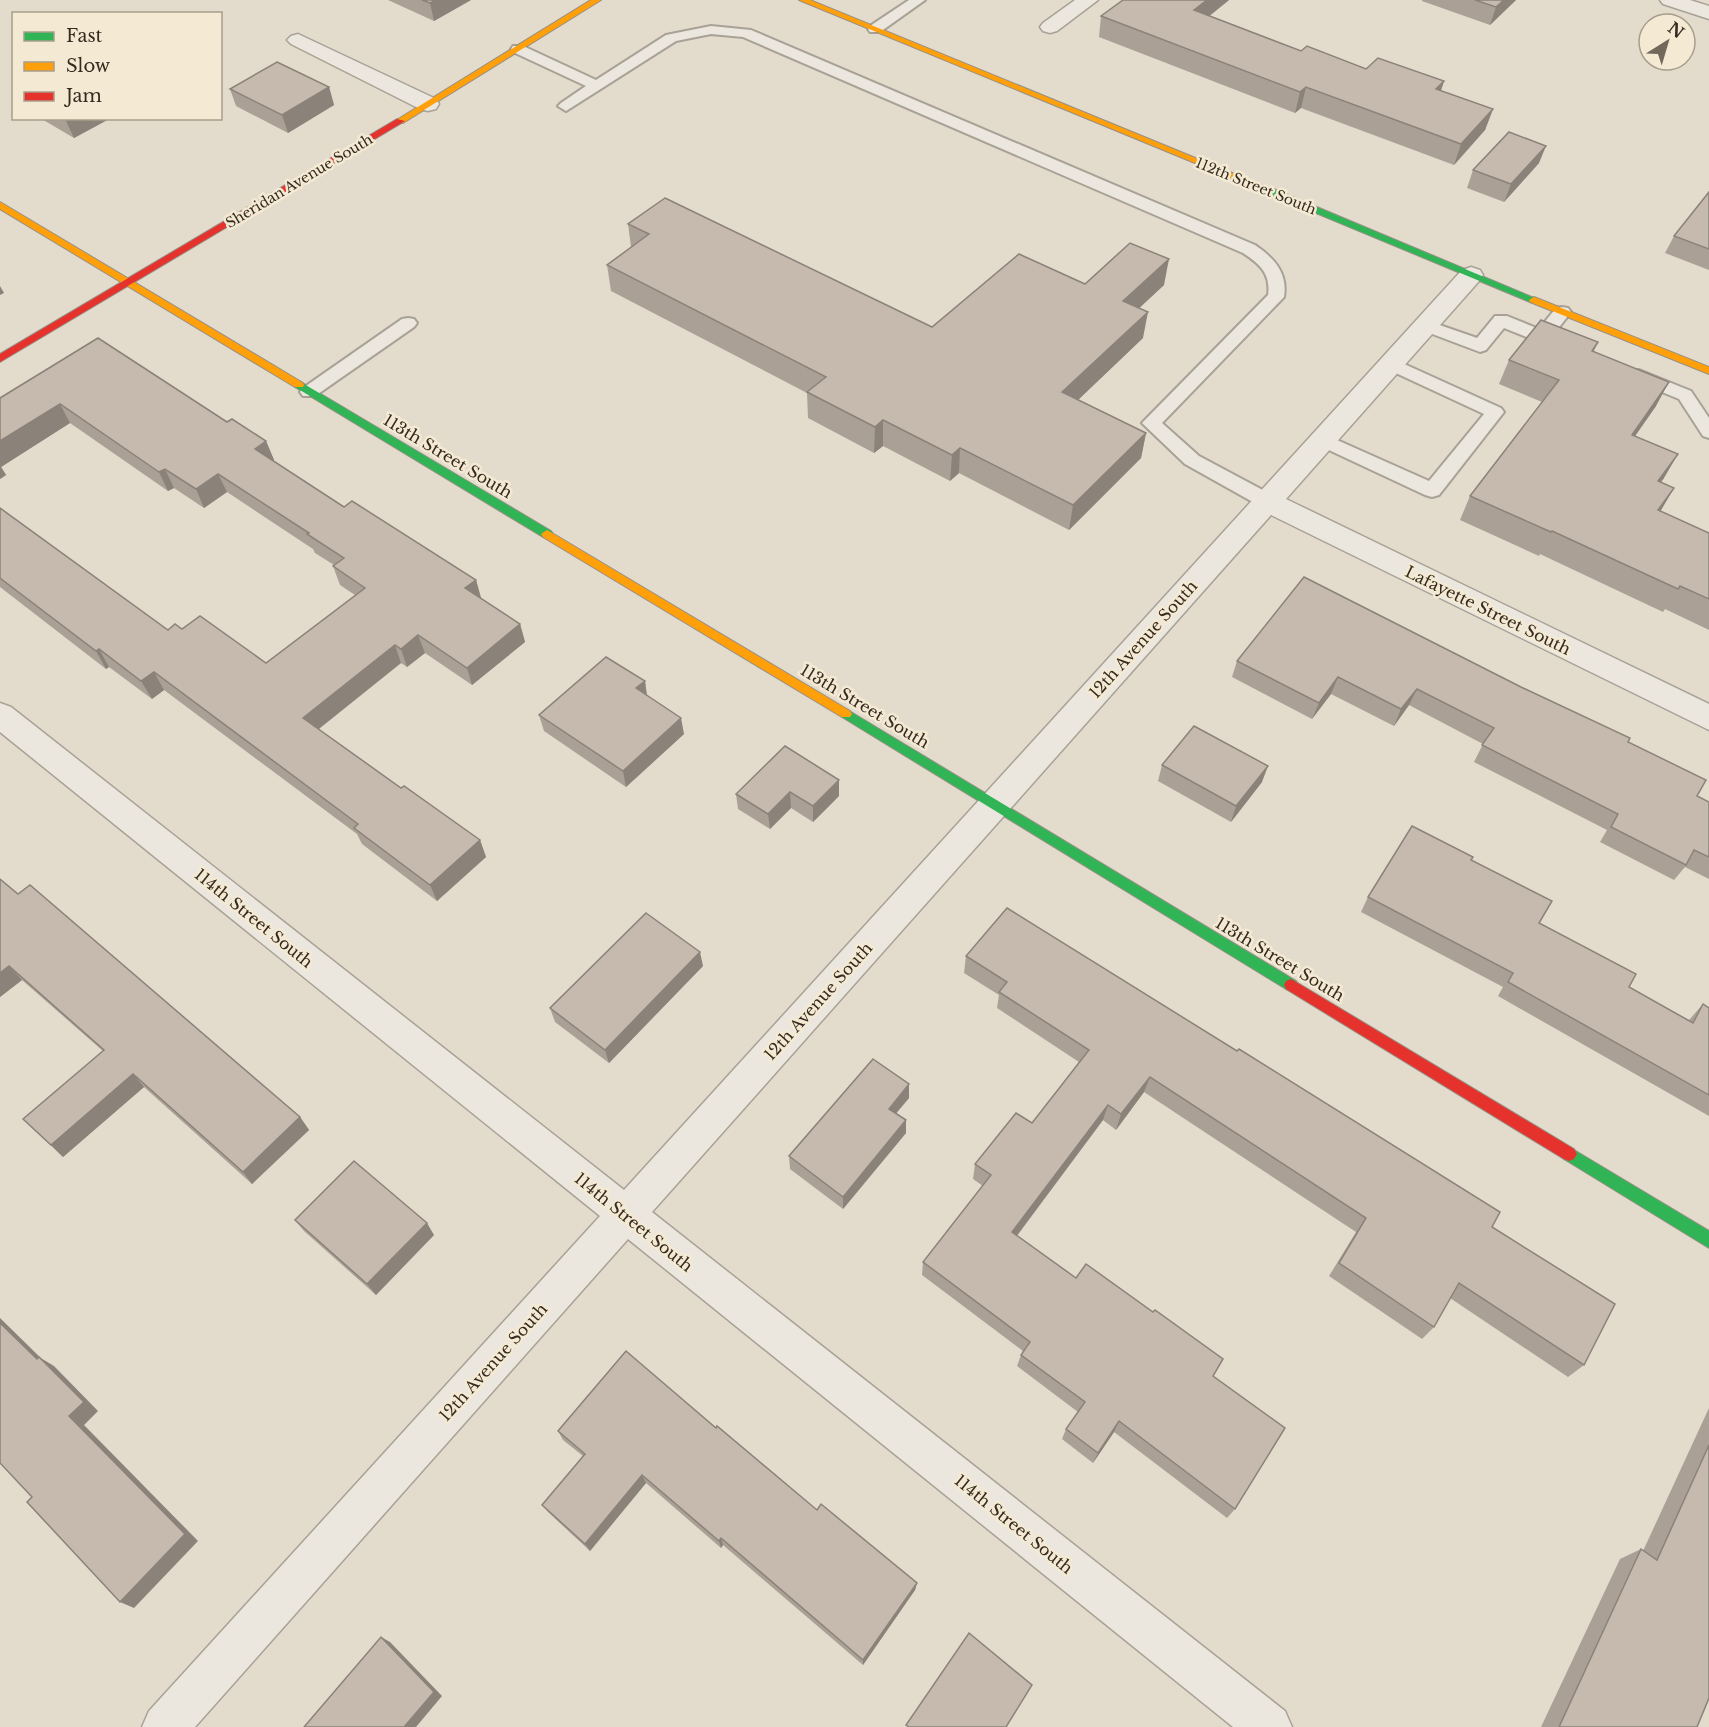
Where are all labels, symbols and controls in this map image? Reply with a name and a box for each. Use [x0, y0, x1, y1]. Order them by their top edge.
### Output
legend [12, 12, 222, 120]
north arrow [1637, 12, 1697, 72]
text: N [1664, 18, 1688, 43]
text: Fast [66, 25, 103, 47]
text: Slow [66, 55, 111, 77]
text: Jam [64, 85, 102, 107]
street label: Sheridan Avenue South [222, 130, 376, 232]
street label: 112th Street South [1193, 154, 1319, 219]
street label: 113th Street South [380, 410, 516, 502]
street label: Lafayette Street South [1402, 561, 1574, 659]
street label: 12th Avenue South [1085, 576, 1201, 702]
street label: 113th Street South [797, 660, 933, 752]
street label: 114th Street South [191, 864, 317, 972]
street label: 113th Street South [1212, 913, 1348, 1005]
street label: 12th Avenue South [760, 938, 876, 1064]
street label: 114th Street South [571, 1168, 697, 1276]
street label: 12th Avenue South [435, 1299, 551, 1425]
street label: 114th Street South [951, 1470, 1077, 1578]

